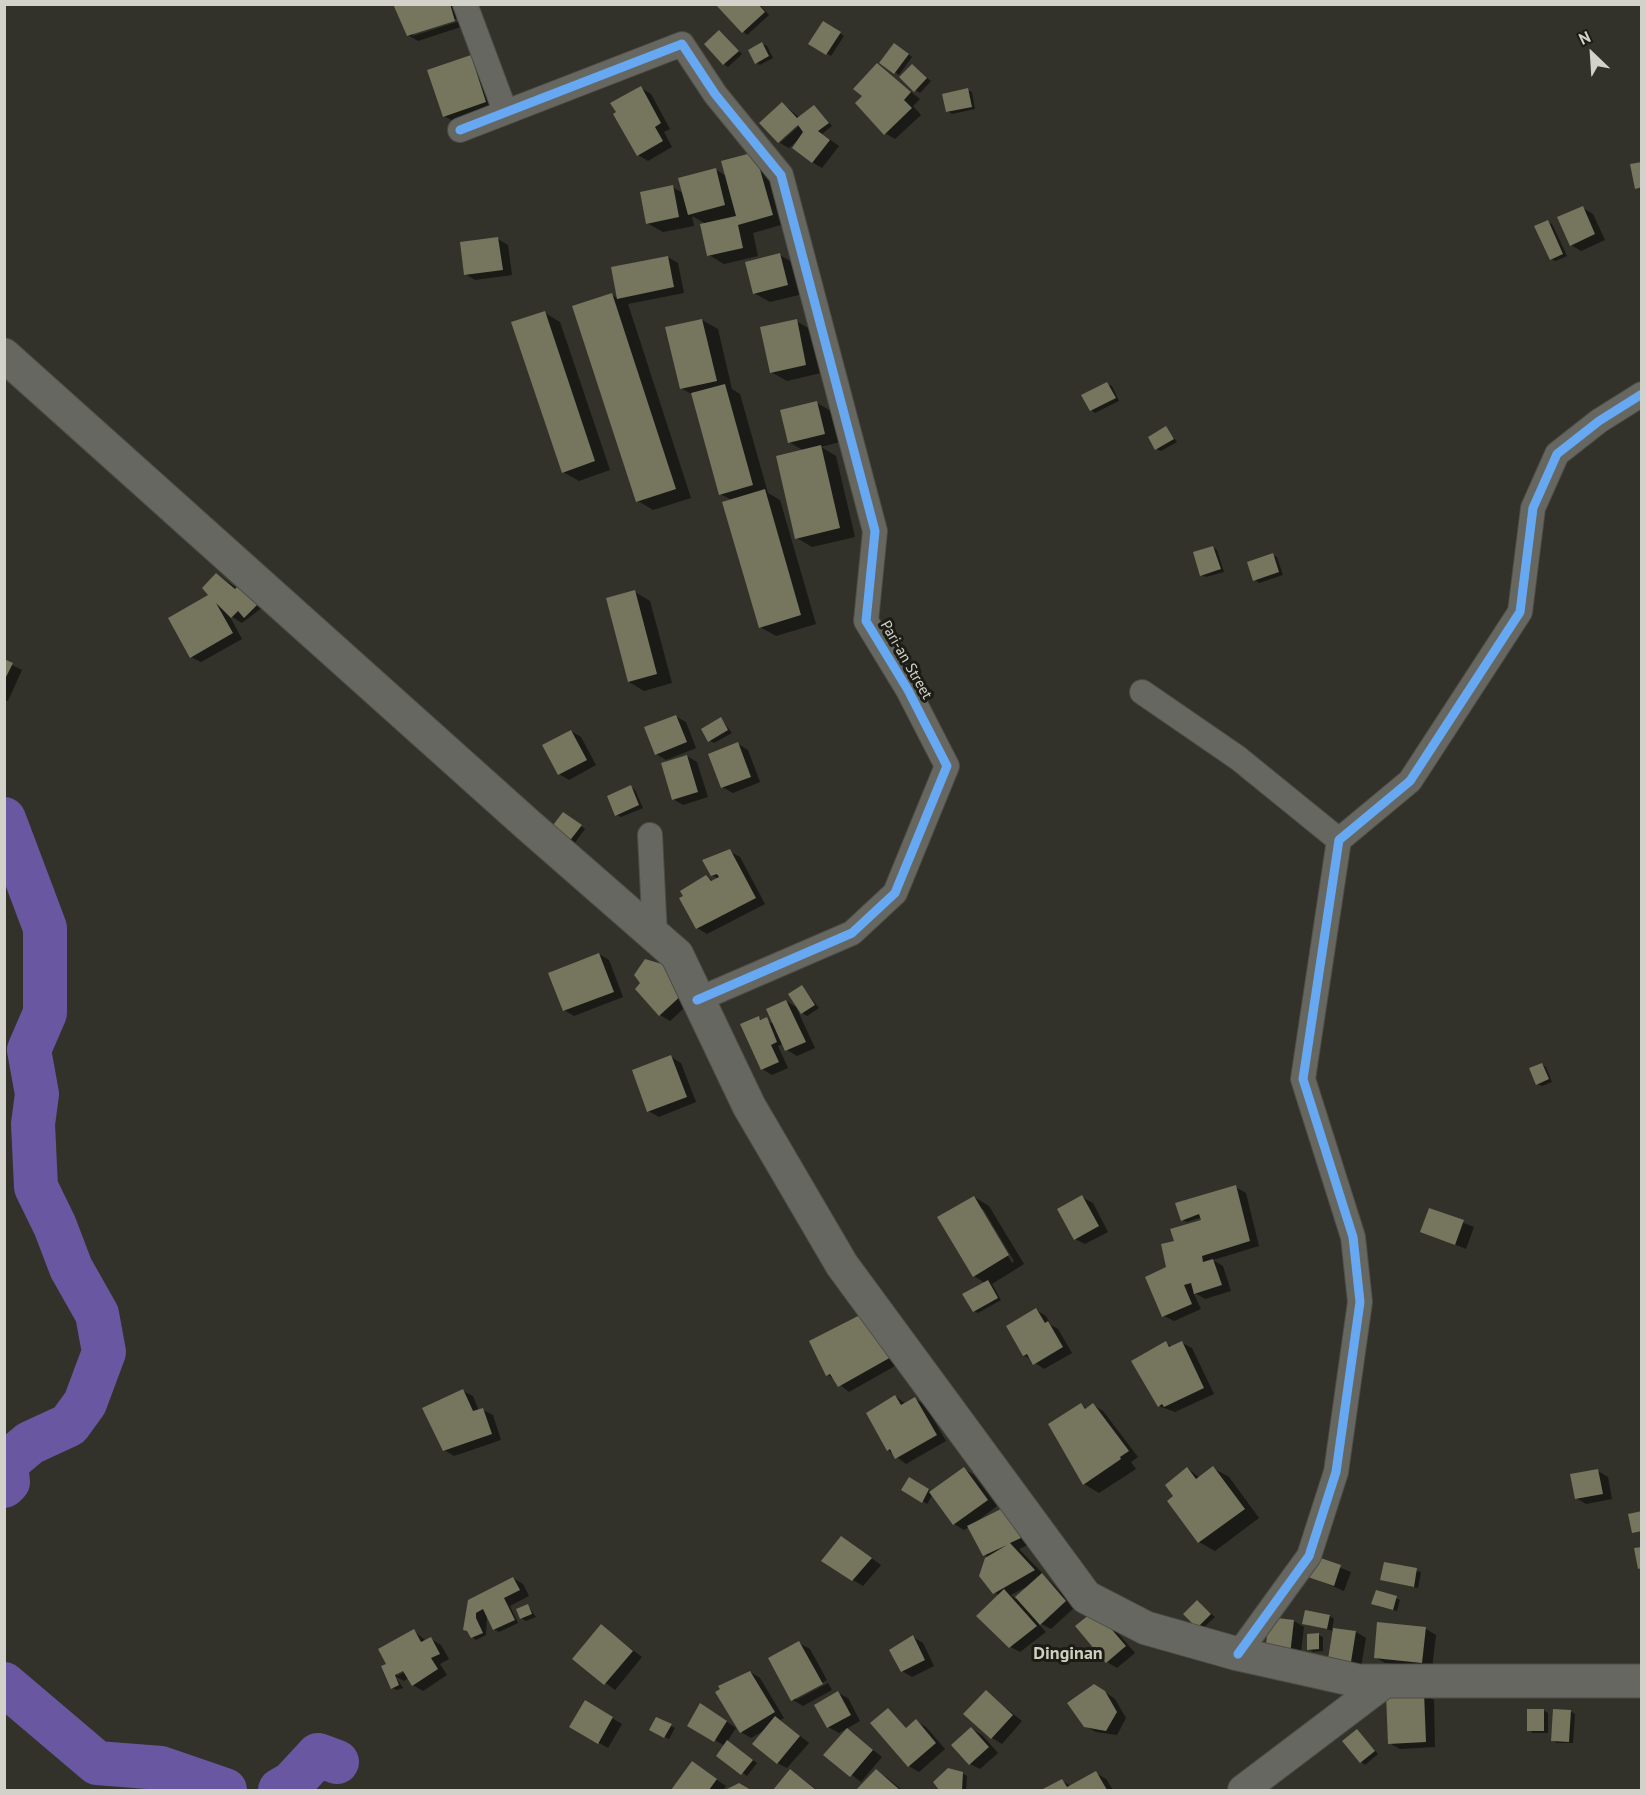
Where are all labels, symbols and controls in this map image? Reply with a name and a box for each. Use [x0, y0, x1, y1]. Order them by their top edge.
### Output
north arrow [1562, 24, 1622, 84]
text: N [1575, 26, 1593, 49]
street label: Pari-an Street [876, 617, 936, 703]
district label: Dinginan [1033, 1643, 1103, 1665]

